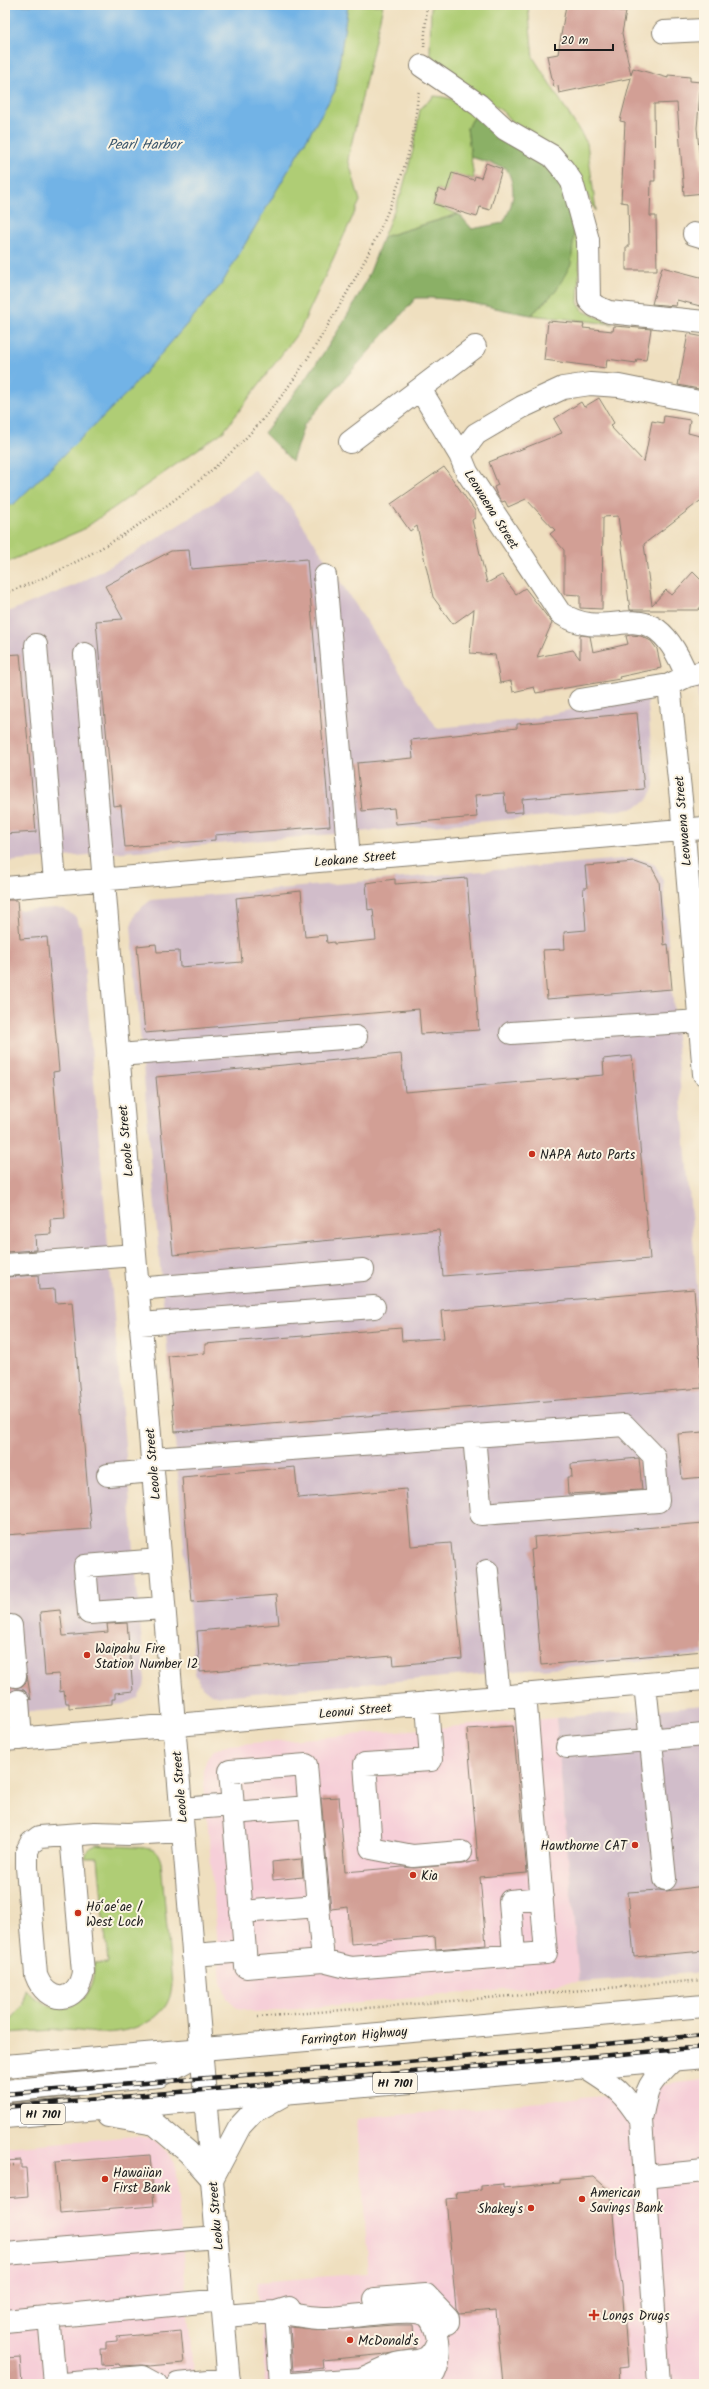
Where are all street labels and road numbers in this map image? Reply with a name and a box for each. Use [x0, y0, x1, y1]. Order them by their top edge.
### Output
street label: Leowaena Street [458, 466, 524, 555]
street label: Leowaena Street [669, 774, 698, 867]
street label: Leokane Street [313, 845, 398, 874]
street label: Leoole Street [113, 1103, 140, 1178]
street label: Leoole Street [140, 1426, 167, 1501]
street label: Leonui Street [318, 1698, 394, 1725]
street label: Leoole Street [167, 1749, 194, 1824]
street label: Farrington Highway [300, 2021, 409, 2052]
road number: HI 7101 [373, 2073, 417, 2093]
road number: HI 7101 [21, 2104, 65, 2124]
street label: Leoku Street [203, 2179, 230, 2251]

